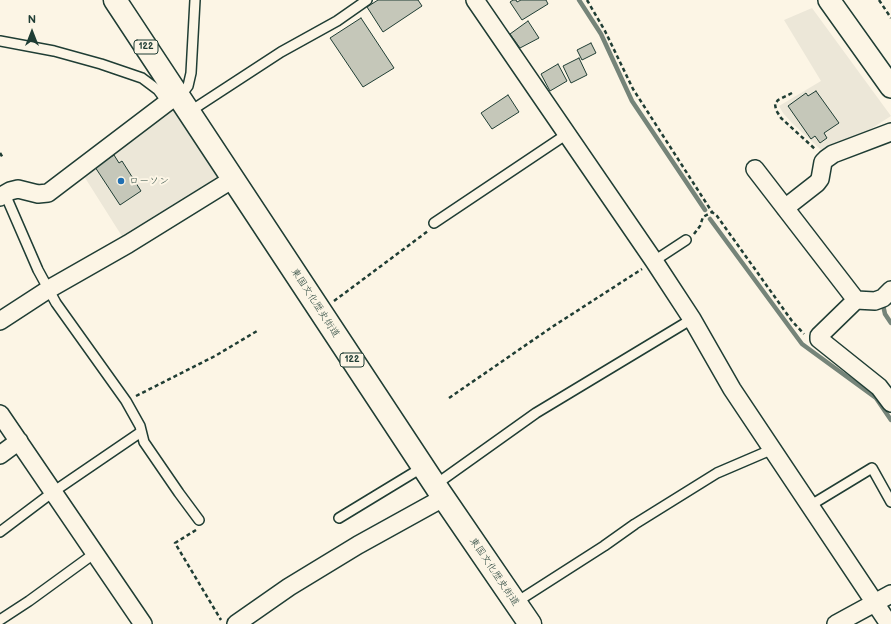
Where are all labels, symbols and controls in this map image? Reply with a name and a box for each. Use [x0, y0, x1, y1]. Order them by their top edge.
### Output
north arrow [12, 12, 52, 52]
text: N [28, 13, 36, 26]
road number: 122 [134, 40, 158, 54]
place label: ローソン [129, 175, 169, 187]
marker: ローソン [116, 176, 126, 186]
street label: 東国文化歴史街道 [288, 266, 342, 340]
road number: 122 [340, 353, 364, 367]
street label: 東国文化歴史街道 [467, 535, 521, 609]

